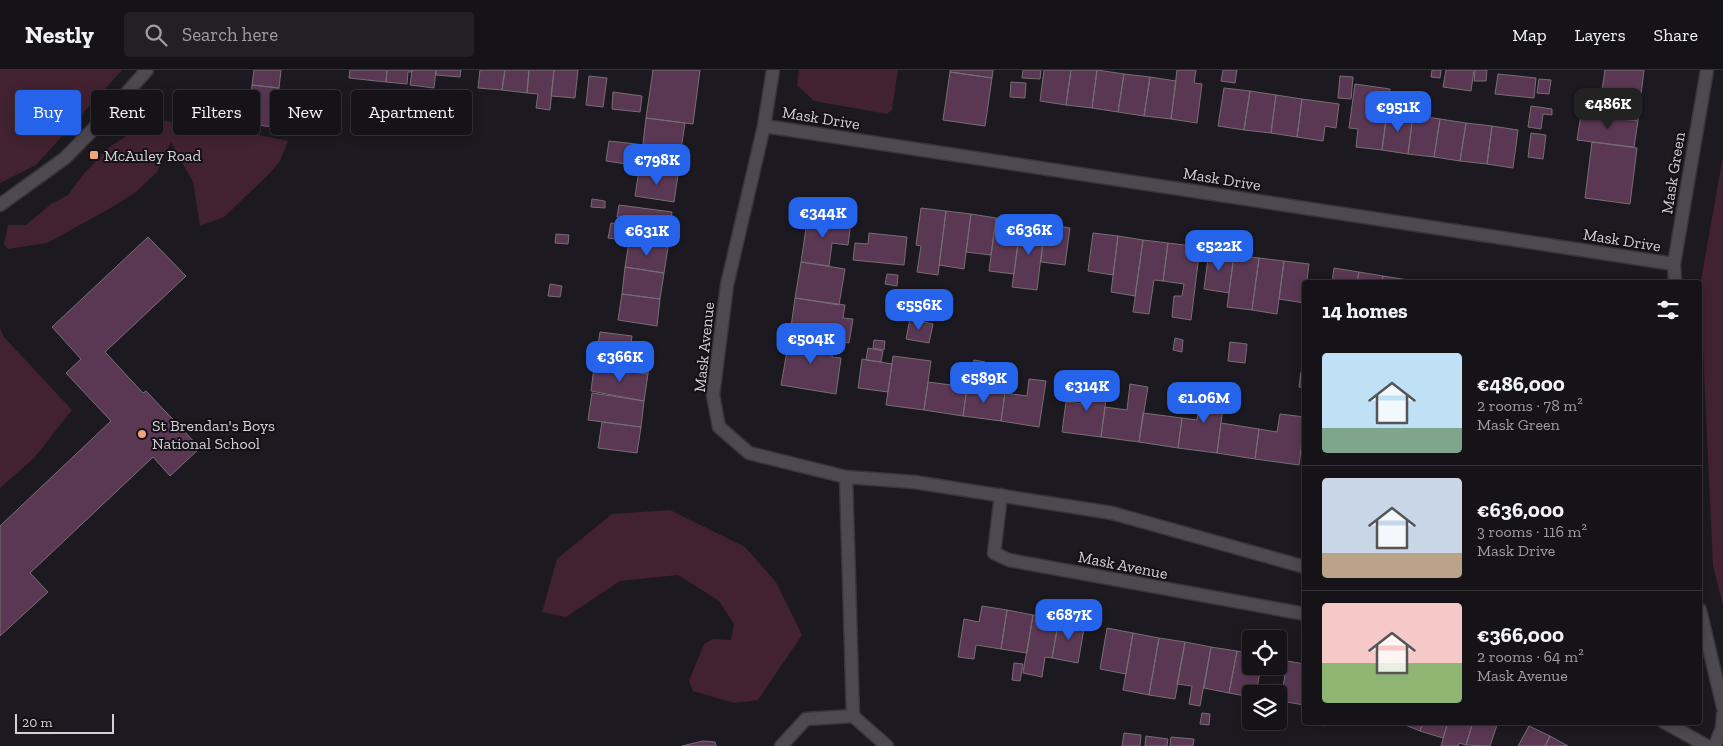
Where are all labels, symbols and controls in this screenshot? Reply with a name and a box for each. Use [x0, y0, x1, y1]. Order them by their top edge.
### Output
search box [124, 12, 474, 57]
text: Nestly [25, 20, 94, 49]
icon: search [142, 21, 170, 49]
text: Search here [182, 23, 278, 46]
text: Map [1512, 24, 1547, 46]
text: Layers [1575, 24, 1626, 46]
text: Share [1654, 24, 1698, 46]
pin: €486K [1573, 88, 1643, 130]
chip: Buy [15, 90, 81, 135]
chip: Rent [91, 90, 163, 135]
chip: Filters [173, 90, 260, 135]
chip: New [270, 90, 341, 135]
chip: Apartment [351, 90, 472, 135]
pin: €951K [1363, 90, 1433, 133]
text: €486K [1585, 94, 1631, 113]
text: €951K [1376, 97, 1420, 116]
street label: Mask Drive [781, 102, 861, 134]
street label: Mask Green [1657, 130, 1689, 215]
pin: €798K [622, 144, 692, 186]
place label: McAuley Road [104, 146, 202, 165]
marker: McAuley Road [88, 149, 100, 161]
text: €798K [634, 150, 680, 169]
street label: Mask Drive [1182, 163, 1262, 195]
pin: €344K [788, 196, 858, 239]
text: €344K [799, 203, 847, 222]
pin: €631K [612, 214, 682, 257]
pin: €636K [994, 214, 1064, 256]
text: €636K [1006, 220, 1052, 239]
text: €631K [625, 221, 669, 240]
street label: Mask Drive [1582, 224, 1662, 256]
pin: €522K [1184, 230, 1254, 272]
text: €522K [1196, 236, 1242, 255]
pin: €556K [884, 288, 954, 331]
text: €556K [896, 295, 942, 314]
icon: filters [1654, 296, 1682, 324]
text: 14 homes [1322, 298, 1408, 323]
street label: Mask Avenue [690, 301, 718, 393]
pin: €504K [776, 322, 846, 365]
text: €504K [788, 329, 834, 348]
pin: €366K [585, 340, 655, 383]
text: €366K [597, 347, 643, 366]
pin: €589K [949, 362, 1019, 404]
text: €589K [961, 368, 1007, 387]
pin: €314K [1052, 370, 1122, 412]
text: €486,000 [1477, 371, 1565, 396]
icon: home [1362, 373, 1422, 433]
text: €314K [1065, 376, 1109, 395]
pin: €1.06M [1163, 382, 1245, 424]
text: €1.06M [1178, 388, 1230, 407]
text: 2 rooms · 78 m² [1477, 396, 1583, 415]
text: Mask Green [1477, 415, 1560, 434]
place label: St Brendan's Boys National School [152, 416, 275, 453]
marker: St Brendan's Boys National School [136, 428, 148, 440]
text: €636,000 [1477, 497, 1564, 522]
icon: home [1362, 498, 1422, 558]
text: 3 rooms · 116 m² [1477, 522, 1587, 541]
text: Mask Drive [1477, 541, 1555, 560]
street label: Mask Avenue [1077, 547, 1169, 583]
pin: €687K [1034, 598, 1104, 641]
text: €687K [1046, 605, 1092, 624]
text: €366,000 [1477, 622, 1564, 647]
icon: home [1362, 623, 1422, 683]
map controls [1242, 630, 1287, 730]
button: locate [1242, 630, 1287, 675]
text: 2 rooms · 64 m² [1477, 647, 1584, 666]
text: Mask Avenue [1477, 666, 1568, 685]
button: layers [1242, 685, 1287, 730]
scale bar [15, 711, 114, 734]
text: 20 m [22, 714, 53, 731]

